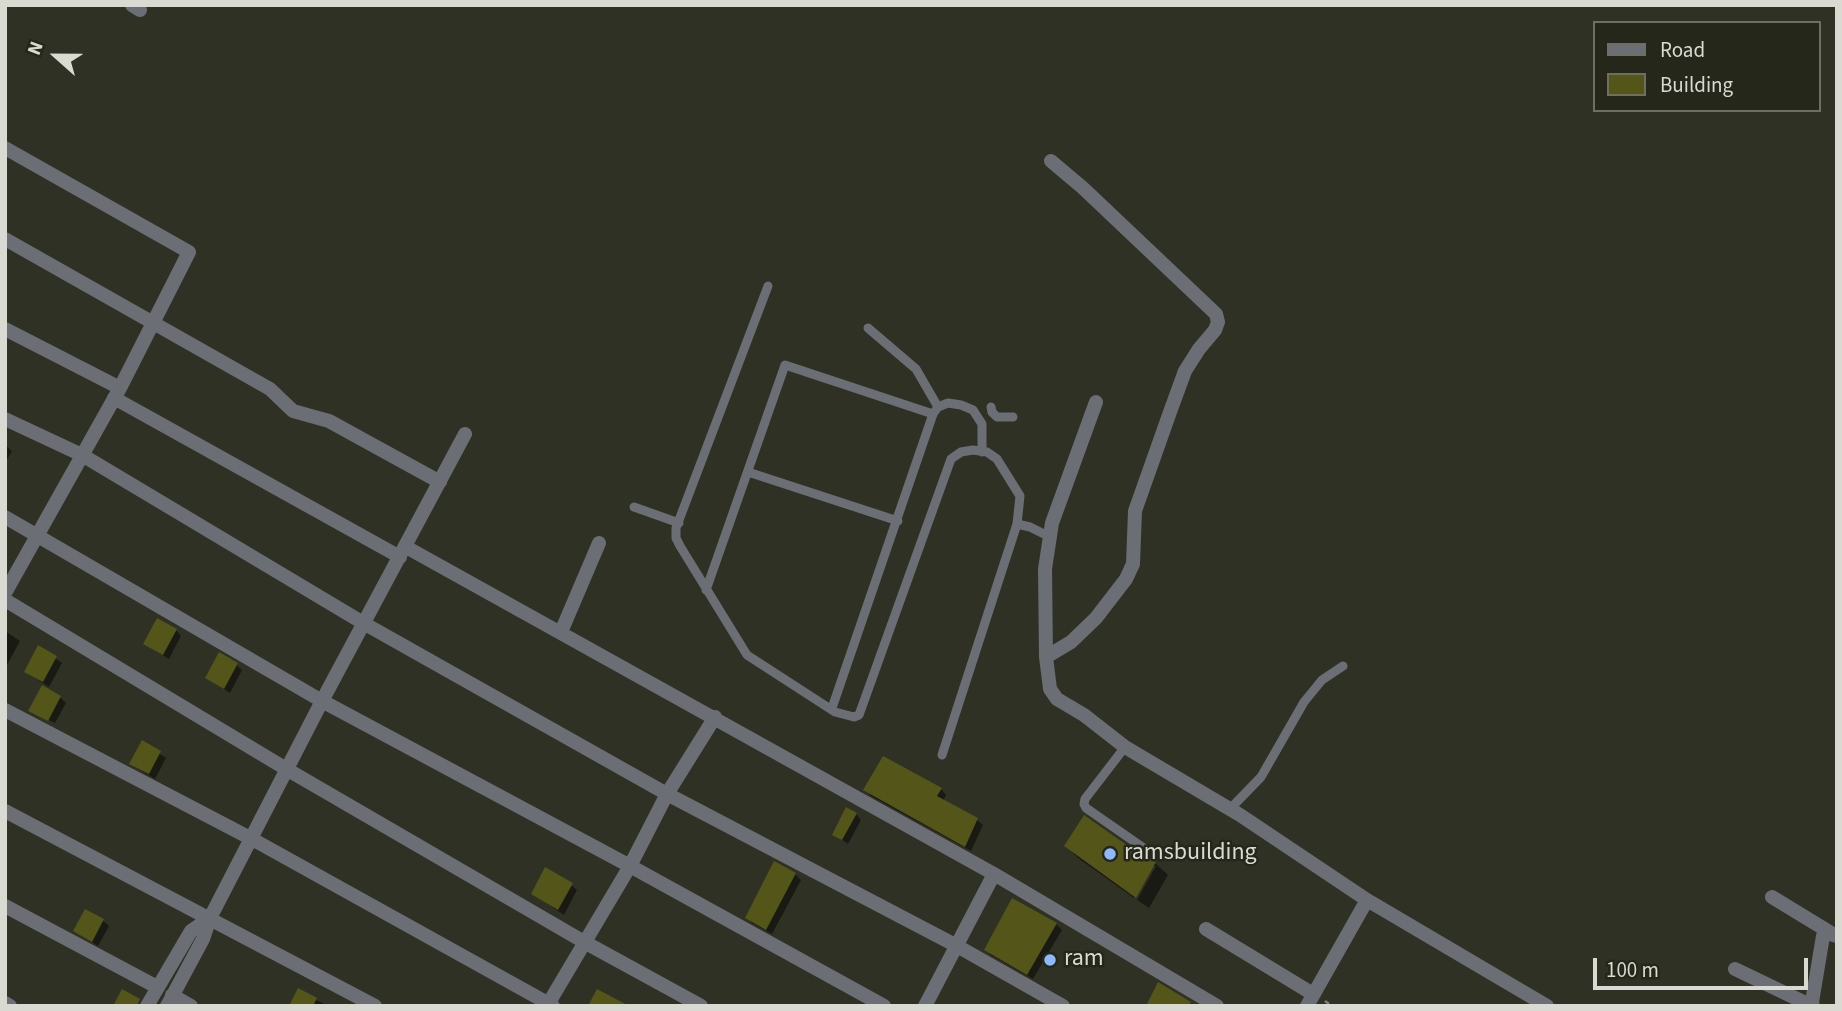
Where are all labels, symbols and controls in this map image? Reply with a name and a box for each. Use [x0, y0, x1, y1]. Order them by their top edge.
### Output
north arrow [21, 21, 91, 91]
legend [1594, 21, 1821, 112]
text: Road [1660, 35, 1705, 65]
text: N [21, 38, 51, 59]
text: Building [1660, 70, 1733, 100]
place label: ramsbuilding [1124, 840, 1257, 868]
marker: ramsbuilding [1102, 846, 1118, 862]
scale bar [1597, 944, 1812, 988]
place label: ram [1064, 946, 1104, 974]
marker: ram [1042, 952, 1058, 968]
text: 100 m [1606, 955, 1659, 985]

